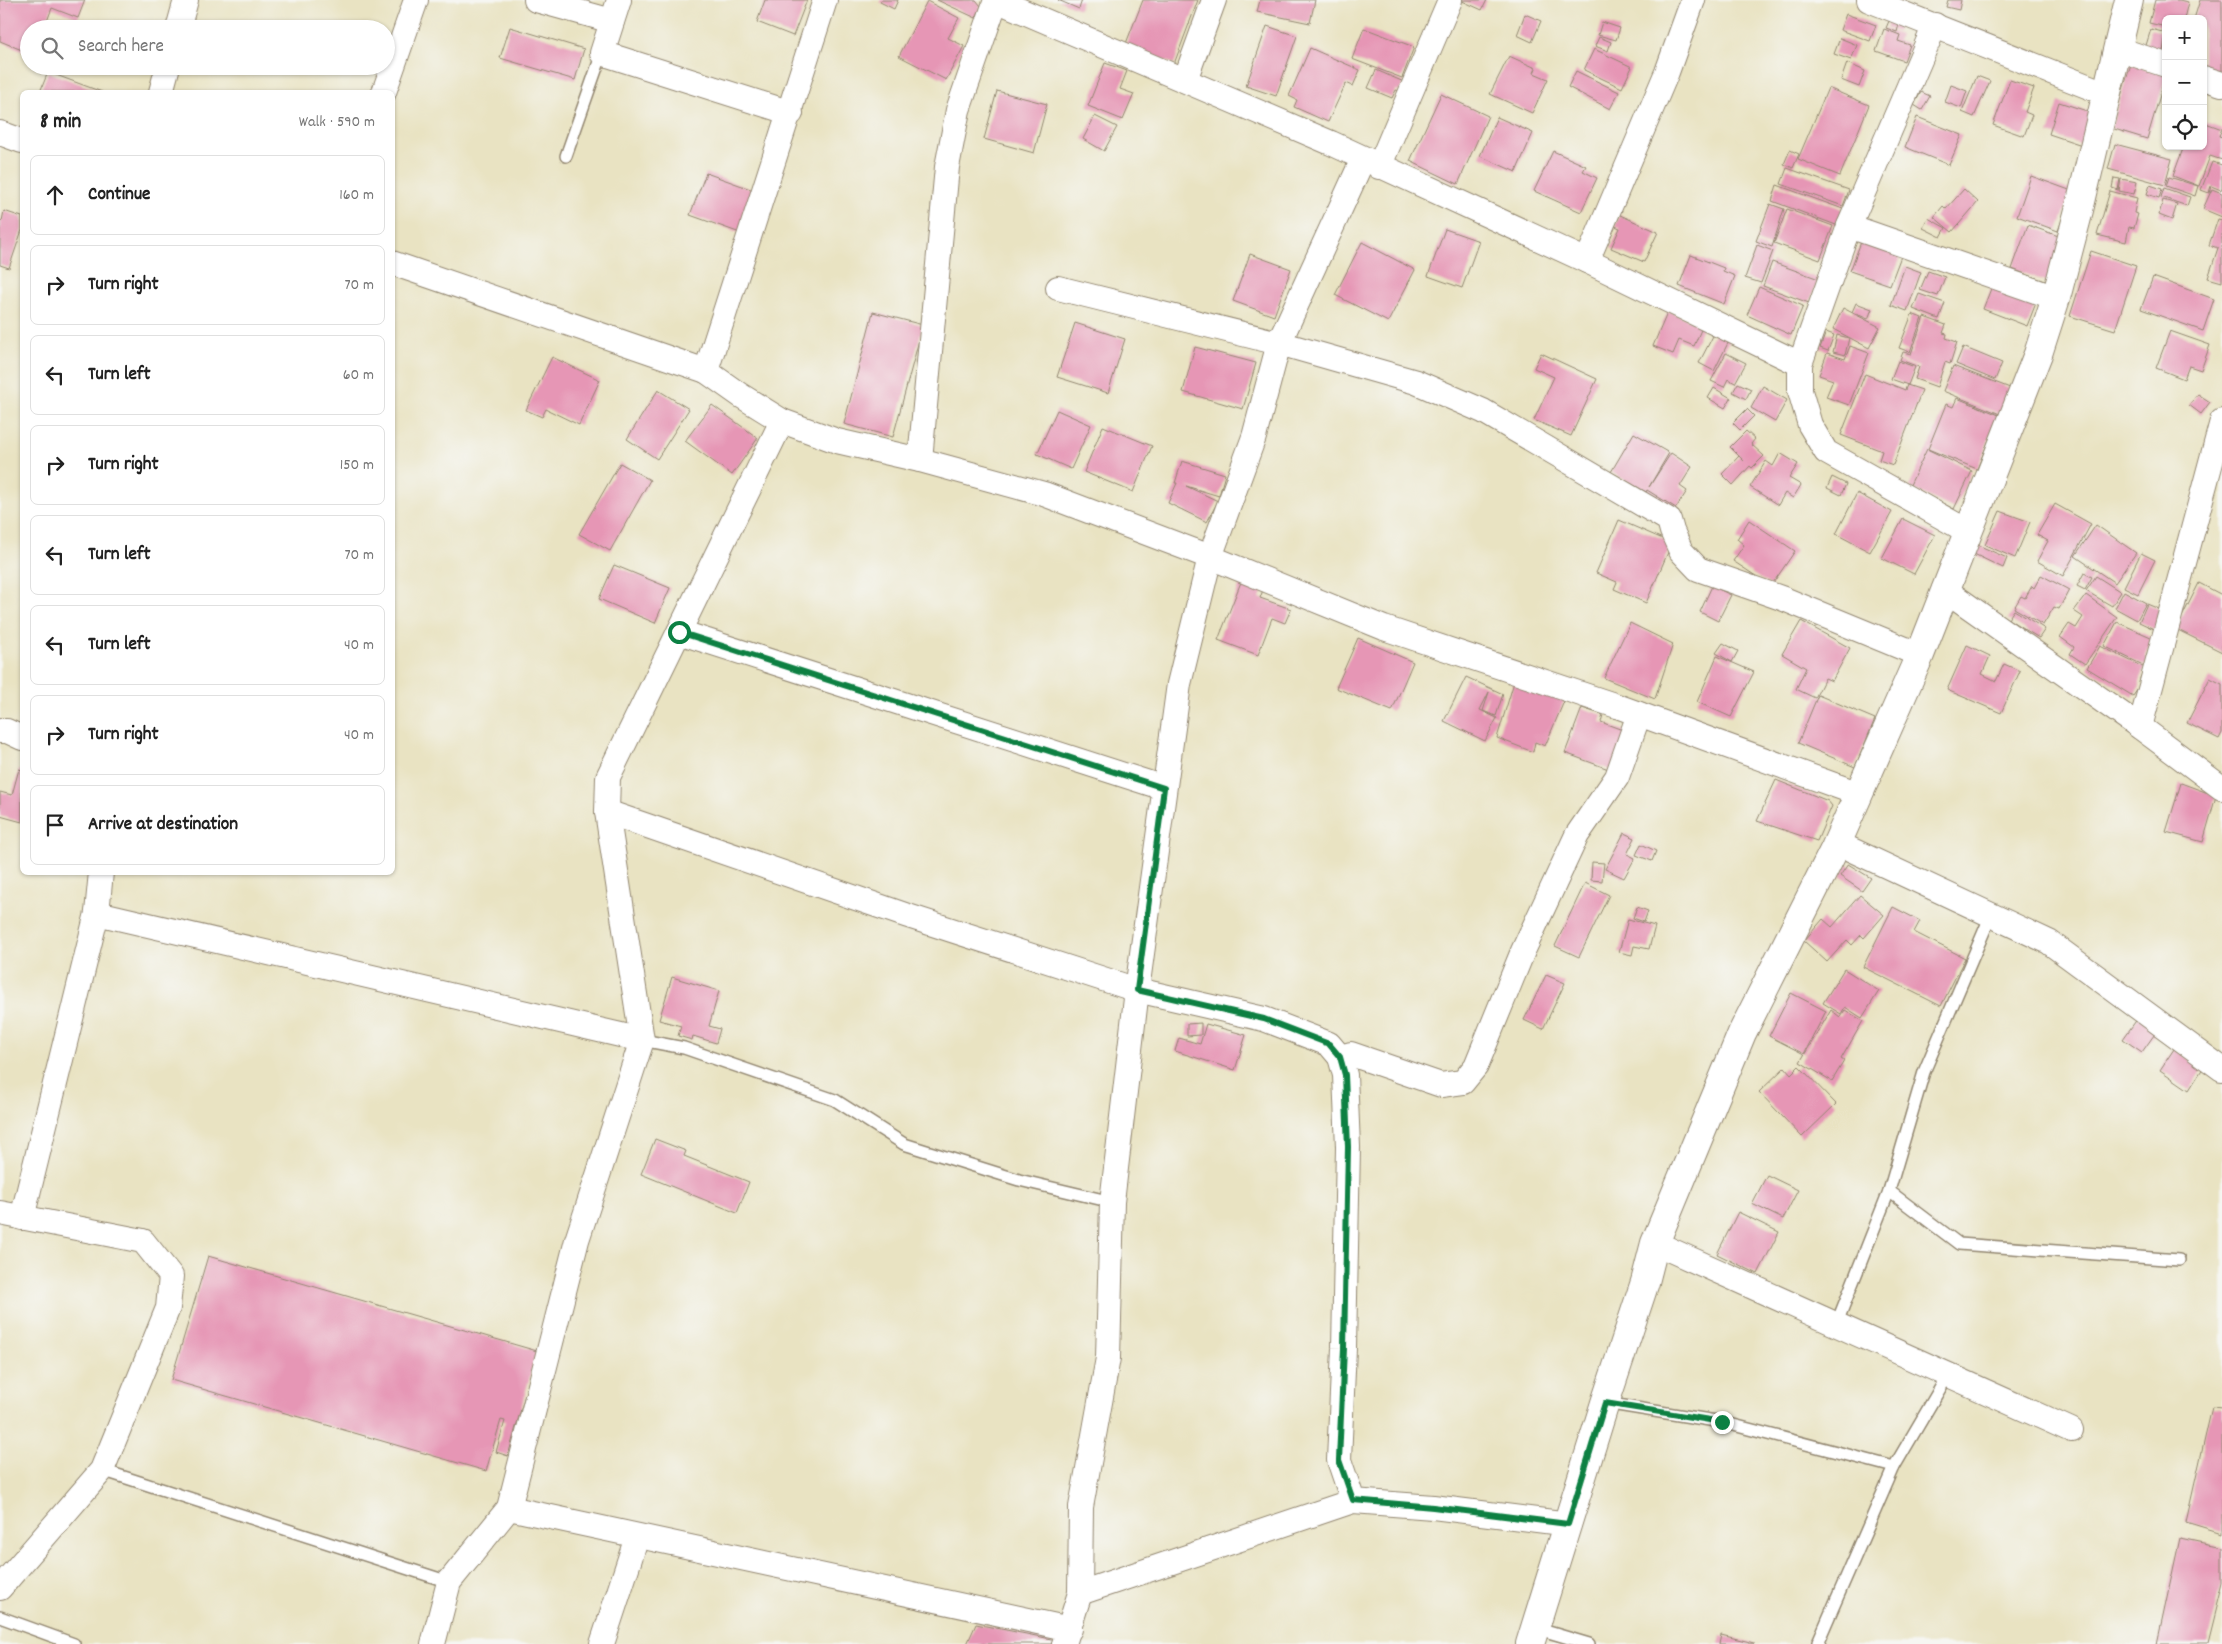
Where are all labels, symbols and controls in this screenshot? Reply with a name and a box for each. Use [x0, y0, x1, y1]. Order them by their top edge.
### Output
map controls [2162, 15, 2207, 150]
button: + [2162, 15, 2207, 60]
search box [20, 20, 395, 75]
icon: search [38, 34, 66, 62]
text: Search here [78, 34, 164, 61]
button: − [2162, 60, 2207, 105]
button: locate [2162, 105, 2207, 150]
text: 8 min [40, 108, 81, 138]
text: Walk · 590 m [299, 111, 375, 134]
icon: ahead [41, 181, 69, 209]
text: Continue [88, 182, 150, 209]
text: 160 m [339, 184, 374, 207]
icon: right [41, 271, 69, 299]
text: Turn right [88, 272, 159, 299]
text: 70 m [344, 274, 374, 297]
icon: left [41, 361, 69, 389]
text: Turn left [88, 362, 151, 389]
text: 60 m [343, 364, 374, 387]
icon: right [41, 451, 69, 479]
text: Turn right [88, 452, 159, 479]
text: 150 m [340, 454, 374, 477]
icon: left [41, 541, 69, 569]
text: Turn left [88, 542, 151, 569]
text: 70 m [344, 544, 374, 567]
route start [668, 621, 691, 644]
icon: left [41, 631, 69, 659]
text: Turn left [88, 632, 151, 659]
text: 40 m [344, 634, 374, 657]
icon: right [41, 721, 69, 749]
text: Turn right [88, 722, 159, 749]
text: 40 m [344, 724, 374, 747]
icon: arrive [41, 811, 69, 839]
text: Arrive at destination [88, 812, 238, 839]
route end [1711, 1411, 1734, 1434]

